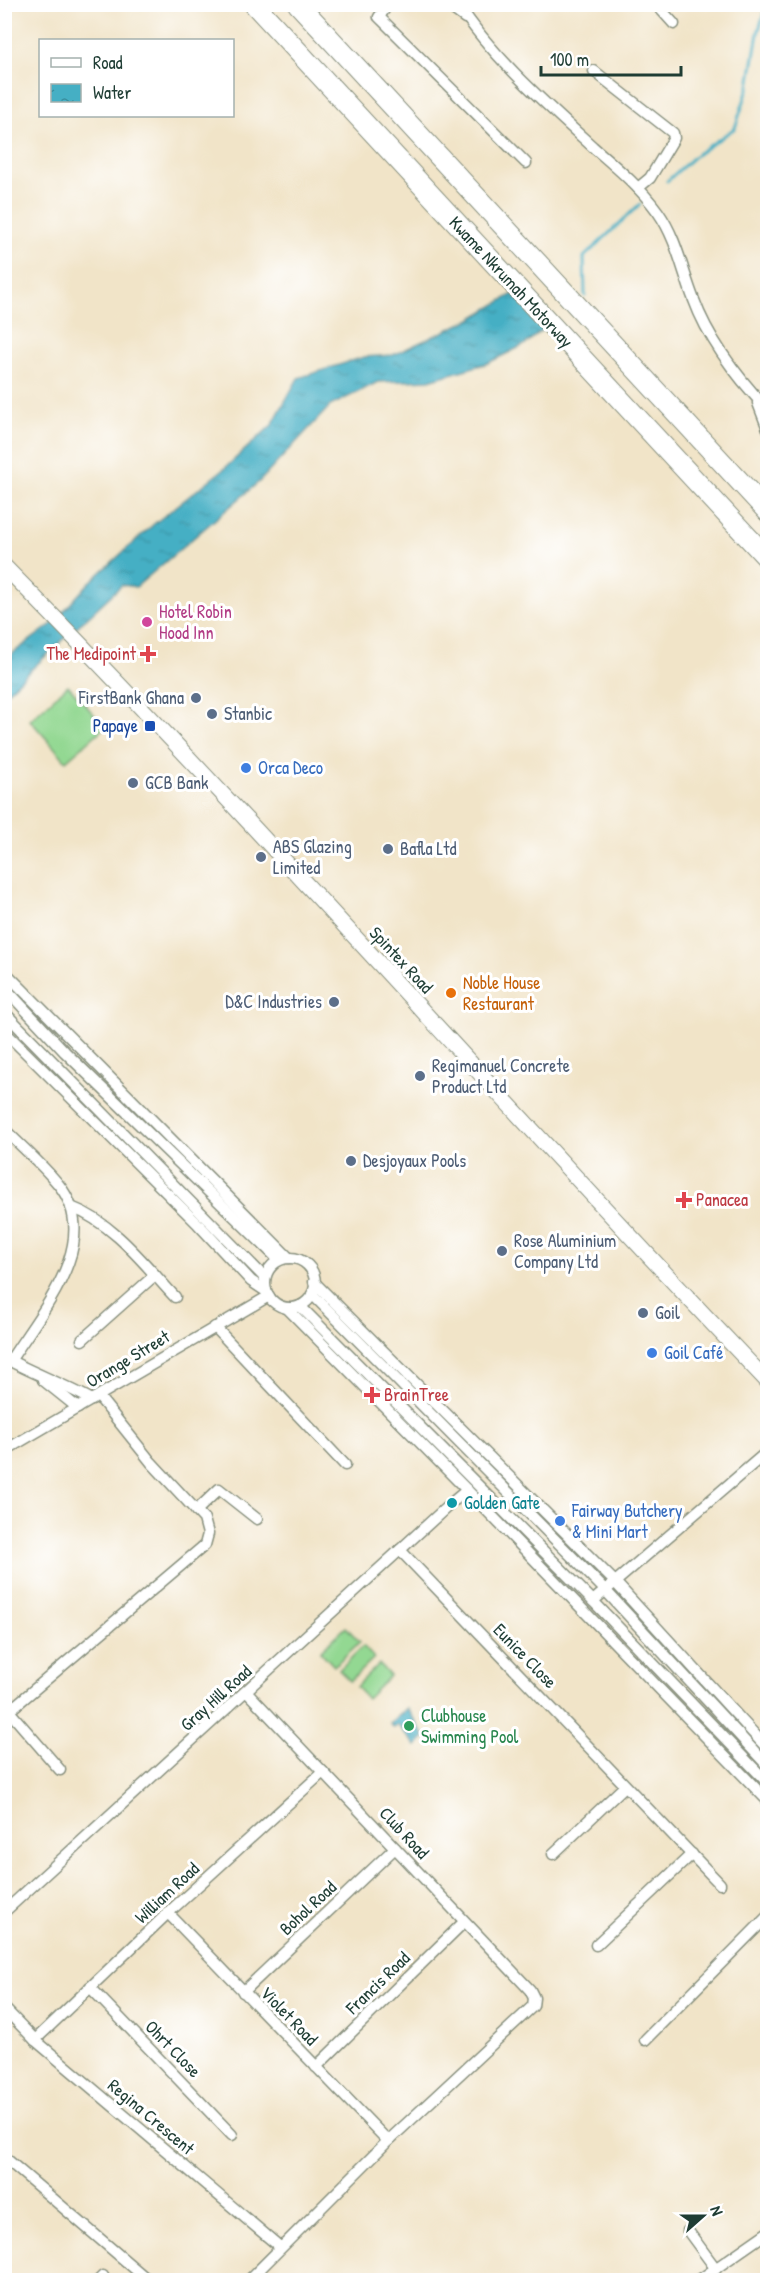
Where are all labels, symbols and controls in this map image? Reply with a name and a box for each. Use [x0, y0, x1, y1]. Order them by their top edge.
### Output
legend [39, 39, 234, 117]
scale bar [541, 39, 680, 77]
text: 100 m [550, 47, 589, 72]
text: Road [93, 50, 123, 75]
text: Water [93, 80, 131, 105]
street label: Kwame Nkrumah Motorway [444, 210, 579, 353]
place label: Hotel Robin Hood Inn [159, 599, 232, 645]
marker: Hotel Robin Hood Inn [140, 615, 154, 629]
place label: The Medipoint [46, 641, 137, 666]
marker: The Medipoint [141, 647, 155, 661]
place label: FirstBank Ghana [78, 685, 184, 710]
marker: FirstBank Ghana [189, 691, 203, 705]
place label: Stanbic [224, 701, 272, 726]
marker: Stanbic [205, 707, 219, 721]
place label: Papaye [93, 713, 138, 738]
marker: Papaye [143, 719, 157, 733]
place label: Orca Deco [258, 755, 323, 780]
marker: Orca Deco [239, 761, 253, 775]
place label: GCB Bank [145, 770, 209, 795]
marker: GCB Bank [126, 776, 140, 790]
place label: ABS Glazing Limited [273, 834, 352, 880]
place label: Bafla Ltd [400, 836, 457, 861]
marker: Bafla Ltd [381, 842, 395, 856]
marker: ABS Glazing Limited [254, 850, 268, 864]
street label: Spintex Road [364, 921, 439, 999]
place label: Noble House Restaurant [463, 970, 540, 1016]
marker: Noble House Restaurant [444, 986, 458, 1000]
place label: D&C Industries [225, 989, 322, 1014]
marker: D&C Industries [327, 995, 341, 1009]
place label: Regimanuel Concrete Product Ltd [432, 1053, 570, 1099]
marker: Regimanuel Concrete Product Ltd [413, 1069, 427, 1083]
place label: Desjoyaux Pools [363, 1148, 466, 1173]
marker: Desjoyaux Pools [344, 1154, 358, 1168]
place label: Panacea [696, 1187, 748, 1212]
marker: Panacea [677, 1193, 691, 1207]
place label: Rose Aluminium Company Ltd [514, 1228, 616, 1274]
marker: Rose Aluminium Company Ltd [495, 1244, 509, 1258]
place label: Goil [655, 1300, 680, 1325]
marker: Goil [636, 1306, 650, 1320]
street label: Orange Street [81, 1323, 175, 1393]
place label: Goil Café [664, 1340, 723, 1365]
marker: Goil Café [645, 1346, 659, 1360]
place label: BrainTree [384, 1382, 449, 1407]
marker: BrainTree [365, 1388, 379, 1402]
place label: Golden Gate [464, 1490, 540, 1515]
marker: Golden Gate [445, 1496, 459, 1510]
place label: Fairway Butchery & Mini Mart [571, 1498, 683, 1544]
marker: Fairway Butchery & Mini Mart [553, 1514, 567, 1528]
street label: Eunice Close [488, 1618, 563, 1694]
street label: Gray Hill Road [175, 1659, 257, 1736]
place label: Clubhouse Swimming Pool [421, 1703, 519, 1749]
marker: Clubhouse Swimming Pool [402, 1719, 416, 1733]
street label: Club Road [374, 1801, 435, 1864]
street label: William Road [129, 1856, 204, 1929]
street label: Bohol Road [274, 1875, 342, 1941]
street label: Francis Road [339, 1946, 415, 2020]
street label: Violet Road [255, 1981, 324, 2051]
street label: Ohrt Close [140, 2014, 207, 2083]
street label: Regina Crescent [103, 2073, 201, 2161]
north arrow [673, 2186, 733, 2246]
text: N [705, 2203, 729, 2219]

